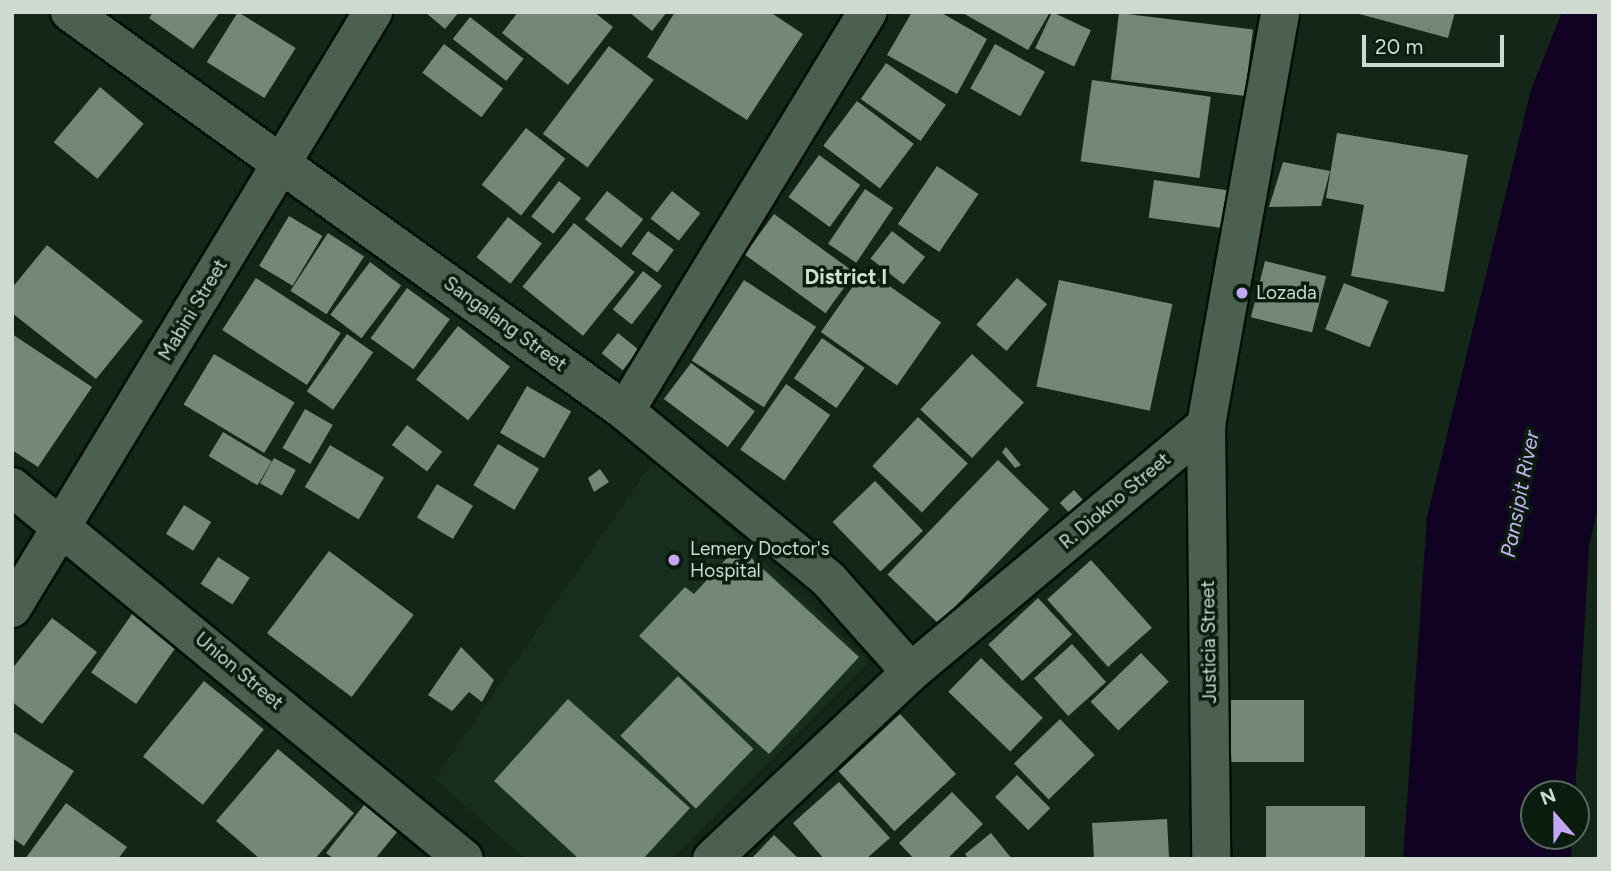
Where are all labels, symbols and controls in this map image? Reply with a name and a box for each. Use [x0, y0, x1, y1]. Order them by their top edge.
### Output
scale bar [1366, 21, 1508, 65]
text: 20 m [1375, 34, 1423, 59]
street label: Mabini Street [154, 255, 232, 365]
district label: District I [805, 264, 887, 290]
street label: Sangalang Street [439, 272, 571, 376]
place label: Lozada [1256, 282, 1317, 304]
marker: Lozada [1234, 285, 1250, 301]
water label: Pansipit River [1495, 428, 1545, 560]
street label: R. Diokno Street [1055, 448, 1175, 554]
place label: Lemery Doctor's Hospital [690, 538, 830, 582]
marker: Lemery Doctor's Hospital [664, 550, 684, 570]
street label: Justicia Street [1197, 580, 1221, 704]
street label: Union Street [190, 628, 288, 714]
north arrow [1520, 780, 1590, 850]
text: N [1537, 783, 1559, 810]

